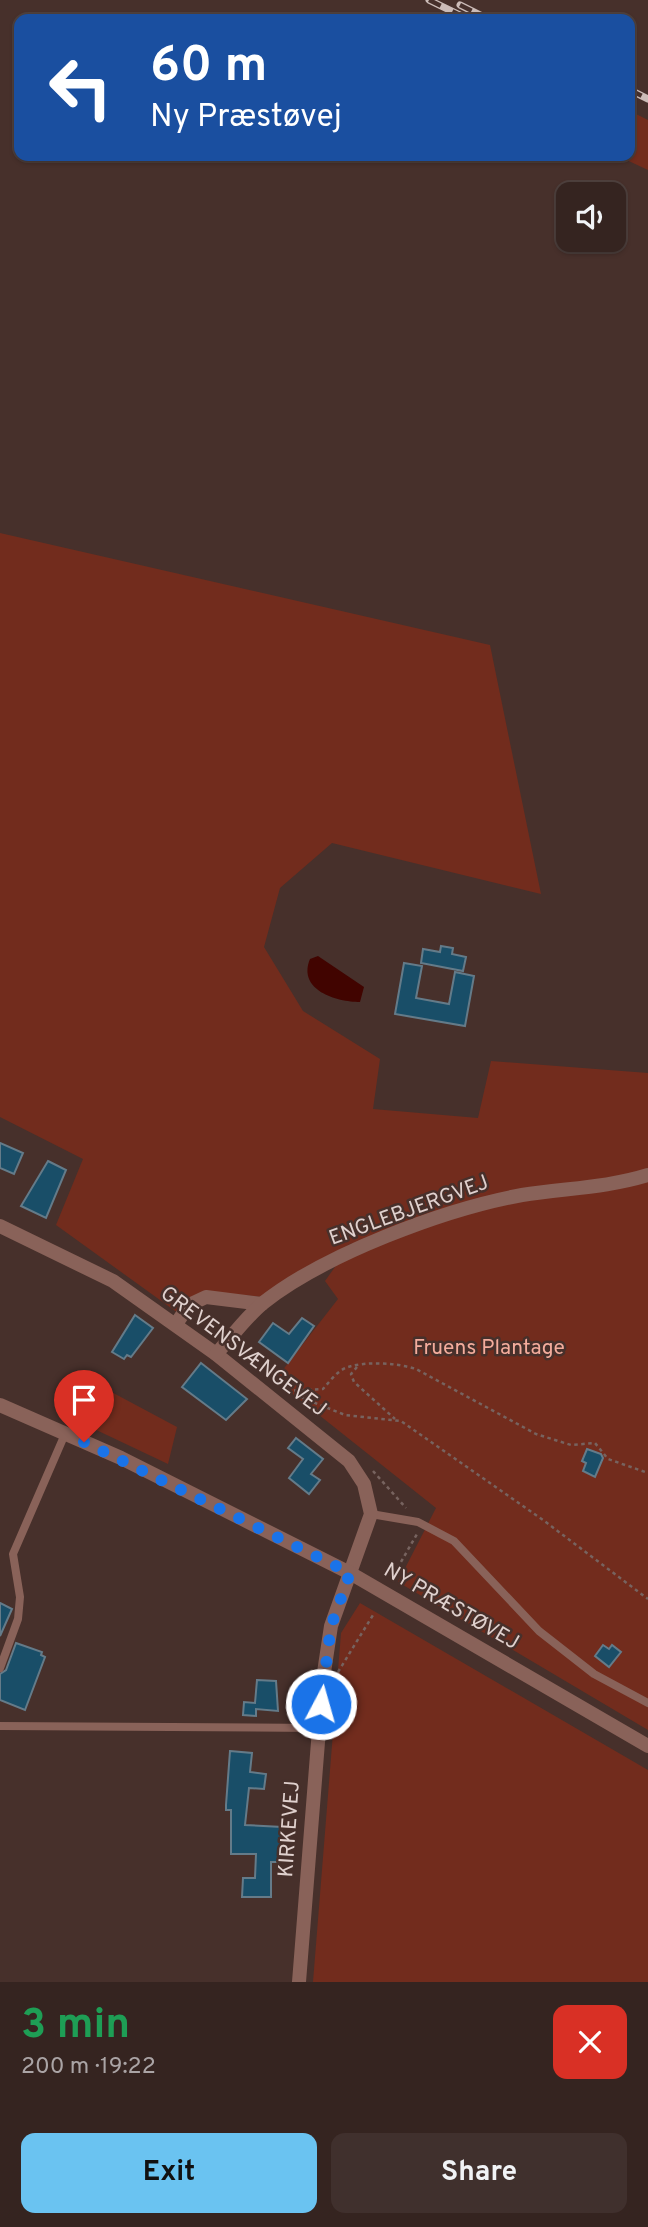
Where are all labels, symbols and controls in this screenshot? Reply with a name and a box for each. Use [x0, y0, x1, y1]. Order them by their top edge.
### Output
text: 60 m [150, 37, 268, 99]
icon: left [35, 42, 126, 133]
text: Ny Præstøvej [150, 98, 342, 138]
map controls [556, 182, 626, 252]
button: sound [556, 182, 626, 252]
street label: ENGLEBJERGVEJ [325, 1170, 493, 1252]
street label: GREVENSVÆNGEVEJ [155, 1281, 331, 1423]
park label: Fruens Plantage [413, 1335, 565, 1362]
pin [54, 1370, 114, 1442]
icon: arrive [65, 1381, 103, 1419]
street label: NY PRÆSTØVEJ [378, 1557, 524, 1657]
position arrow [284, 1667, 358, 1741]
street label: KIRKEVEJ [273, 1780, 307, 1878]
text: 3 min [21, 2000, 130, 2053]
button: close [553, 2005, 627, 2079]
text: 200 m · 19:22 [21, 2053, 156, 2082]
button: Exit [21, 2133, 317, 2213]
button: Share [331, 2133, 627, 2213]

